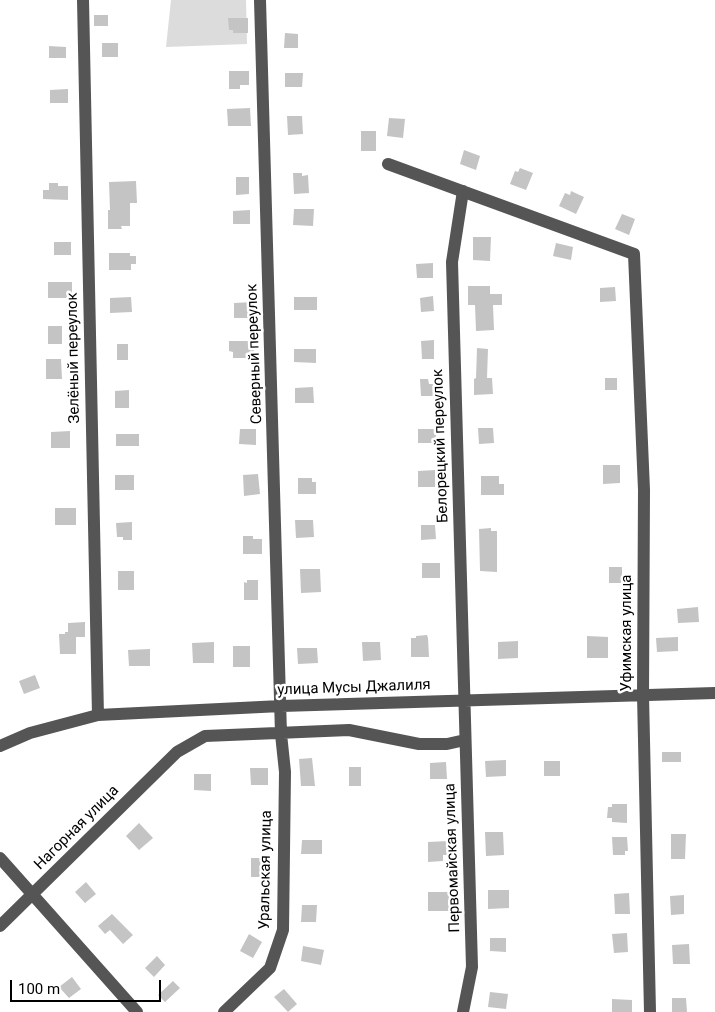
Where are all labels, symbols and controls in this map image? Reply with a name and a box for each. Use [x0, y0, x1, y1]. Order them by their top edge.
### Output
street label: Северный переулок [244, 284, 266, 424]
street label: Зелёный переулок [64, 292, 84, 424]
street label: Белорецкий переулок [429, 369, 453, 523]
street label: Уфимская улица [618, 575, 636, 691]
street label: улица Мусы Джалиля [277, 676, 431, 700]
street label: Нагорная улица [31, 782, 123, 874]
street label: Первомайская улица [441, 783, 465, 933]
street label: Уральская улица [256, 810, 276, 930]
scale bar [12, 970, 164, 1002]
text: 100 m [18, 980, 60, 998]

